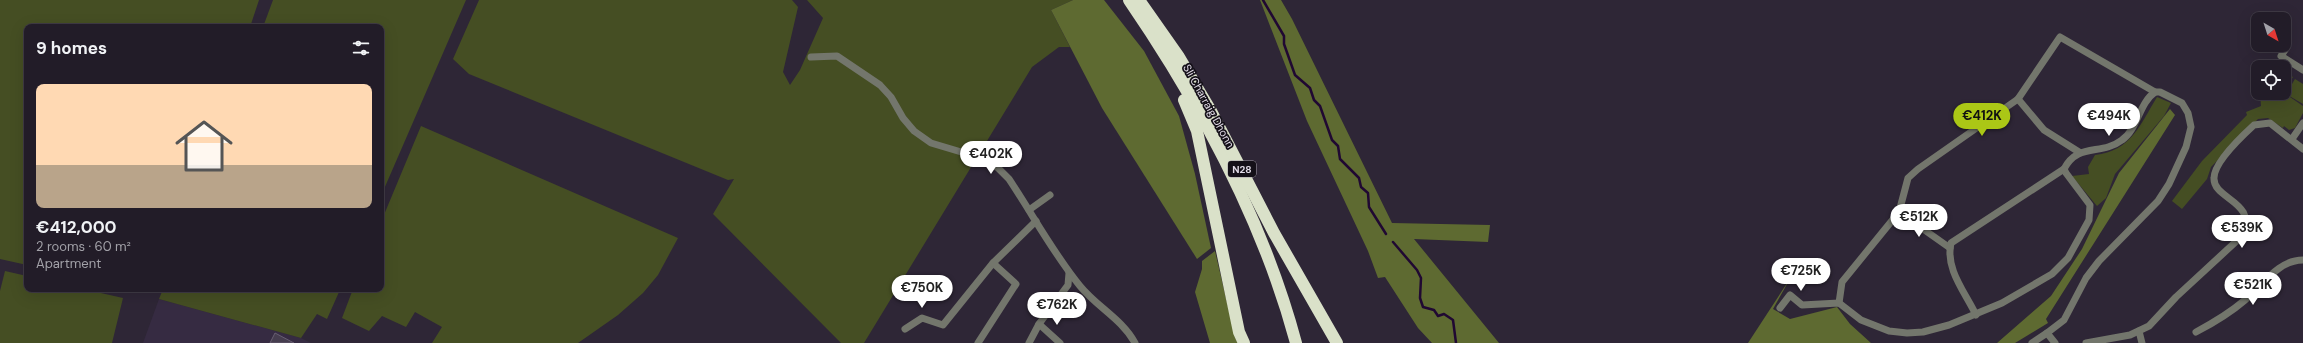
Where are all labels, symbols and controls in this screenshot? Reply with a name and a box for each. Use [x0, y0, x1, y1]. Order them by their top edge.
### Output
north arrow [2251, 12, 2291, 52]
map controls [2251, 12, 2291, 100]
text: 9 homes [36, 37, 107, 59]
icon: filters [350, 37, 372, 59]
button: locate [2251, 60, 2291, 100]
street label: Sli Charraig Dhonn [1180, 62, 1238, 150]
pin: €412K [1954, 103, 2010, 137]
pin: €494K [2081, 103, 2137, 137]
text: €412K [1962, 107, 2002, 124]
text: €494K [2087, 107, 2131, 124]
icon: home [168, 110, 240, 182]
pin: €402K [963, 141, 1019, 175]
text: €402K [969, 145, 1013, 162]
road number: N28 [1228, 161, 1256, 177]
pin: €512K [1891, 204, 1947, 238]
text: €512K [1899, 208, 1939, 225]
pin: €539K [2214, 215, 2270, 249]
text: €412,000 [36, 216, 117, 238]
text: €539K [2221, 219, 2263, 236]
text: 2 rooms · 60 m² [36, 238, 131, 255]
text: Apartment [36, 255, 101, 272]
pin: €725K [1773, 258, 1829, 292]
text: €725K [1780, 262, 1822, 279]
pin: €521K [2225, 272, 2281, 306]
pin: €750K [894, 275, 950, 309]
text: €521K [2234, 276, 2273, 293]
text: €750K [901, 279, 943, 296]
pin: €762K [1029, 292, 1085, 326]
text: €762K [1036, 296, 1078, 313]

